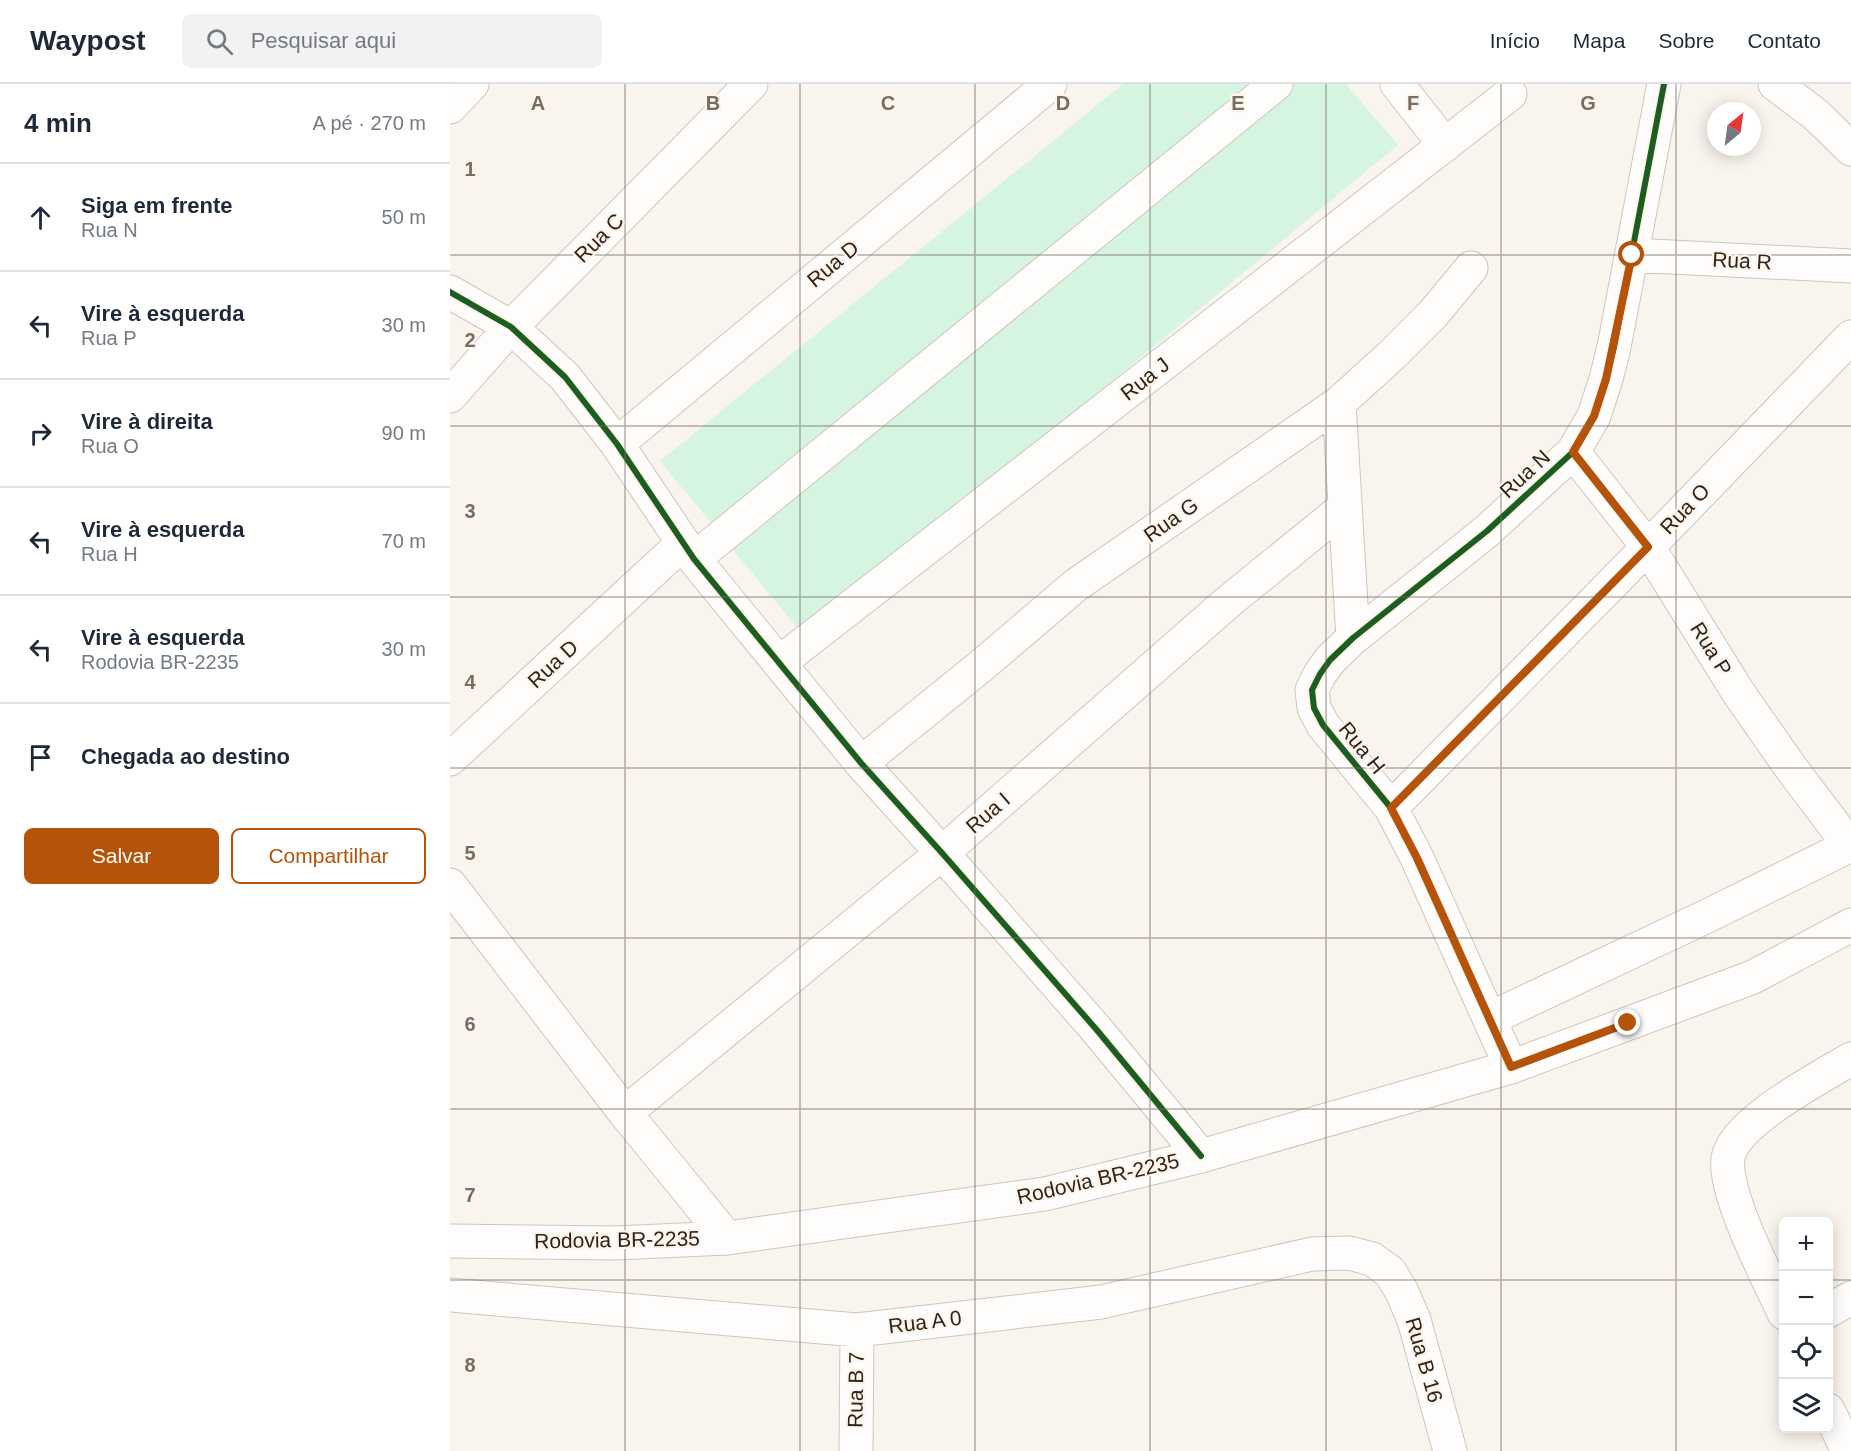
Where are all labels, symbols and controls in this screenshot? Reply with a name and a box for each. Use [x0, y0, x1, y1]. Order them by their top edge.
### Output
search box [182, 14, 602, 68]
text: Waypost [30, 25, 146, 56]
icon: search [203, 25, 236, 58]
text: Pesquisar aqui [251, 28, 396, 53]
text: Início [1490, 29, 1540, 52]
text: Mapa [1573, 29, 1625, 52]
text: Sobre [1658, 29, 1714, 52]
text: Contato [1747, 29, 1821, 52]
text: A [531, 92, 545, 114]
text: B [706, 92, 720, 114]
text: C [881, 92, 895, 114]
text: D [1056, 92, 1070, 114]
text: E [1231, 92, 1245, 114]
text: F [1407, 92, 1419, 114]
text: G [1580, 92, 1596, 114]
north arrow [1707, 102, 1761, 156]
text: 4 min [24, 108, 92, 138]
text: A pé · 270 m [313, 112, 426, 134]
text: 1 [464, 158, 476, 180]
text: Siga em frente [81, 193, 233, 218]
icon: ahead [24, 201, 57, 234]
text: 50 m [382, 206, 426, 228]
street label: Rua C [569, 208, 628, 267]
text: Rua N [81, 219, 138, 241]
street label: Rua D [802, 236, 863, 292]
route start [1618, 241, 1644, 267]
street label: Rua R [1712, 247, 1772, 274]
text: Vire à esquerda [81, 301, 244, 326]
icon: left [24, 309, 57, 342]
text: 30 m [382, 314, 426, 336]
text: Rua P [81, 327, 137, 349]
text: 2 [464, 329, 476, 351]
street label: Rua J [1116, 353, 1173, 405]
text: Vire à direita [81, 409, 213, 434]
icon: right [24, 417, 57, 450]
text: 90 m [382, 422, 426, 444]
text: Rua O [81, 435, 139, 457]
street label: Rua N [1495, 445, 1554, 502]
street label: Rua O [1655, 479, 1714, 538]
street label: Rua G [1139, 493, 1202, 546]
text: 3 [464, 500, 476, 522]
text: Vire à esquerda [81, 517, 244, 542]
icon: left [24, 525, 57, 558]
text: 70 m [382, 530, 426, 552]
text: Rua H [81, 543, 138, 565]
street label: Rua P [1686, 618, 1737, 680]
text: Vire à esquerda [81, 625, 244, 650]
icon: left [24, 633, 57, 666]
street label: Rua D [523, 635, 582, 692]
text: 30 m [382, 638, 426, 660]
text: Rodovia BR-2235 [81, 651, 239, 673]
text: 4 [464, 671, 476, 693]
street label: Rua H [1335, 717, 1390, 778]
icon: arrive [24, 741, 57, 774]
text: Chegada ao destino [81, 744, 290, 769]
street label: Rua I [961, 787, 1014, 838]
button: Salvar [24, 828, 219, 884]
button: Compartilhar [231, 828, 426, 884]
text: 5 [464, 842, 476, 864]
route end [1614, 1009, 1640, 1035]
text: 6 [464, 1013, 476, 1035]
street label: Rodovia BR-2235 [1015, 1149, 1181, 1208]
text: 7 [464, 1184, 476, 1206]
map controls [1779, 1217, 1833, 1433]
button: + [1779, 1217, 1833, 1271]
street label: Rodovia BR-2235 [534, 1227, 700, 1252]
button: − [1779, 1271, 1833, 1325]
street label: Rua A 0 [887, 1306, 963, 1337]
street label: Rua B 16 [1401, 1315, 1448, 1405]
button: locate [1779, 1325, 1833, 1379]
street label: Rua B 7 [843, 1352, 868, 1428]
text: 8 [464, 1354, 476, 1376]
button: layers [1779, 1379, 1833, 1433]

